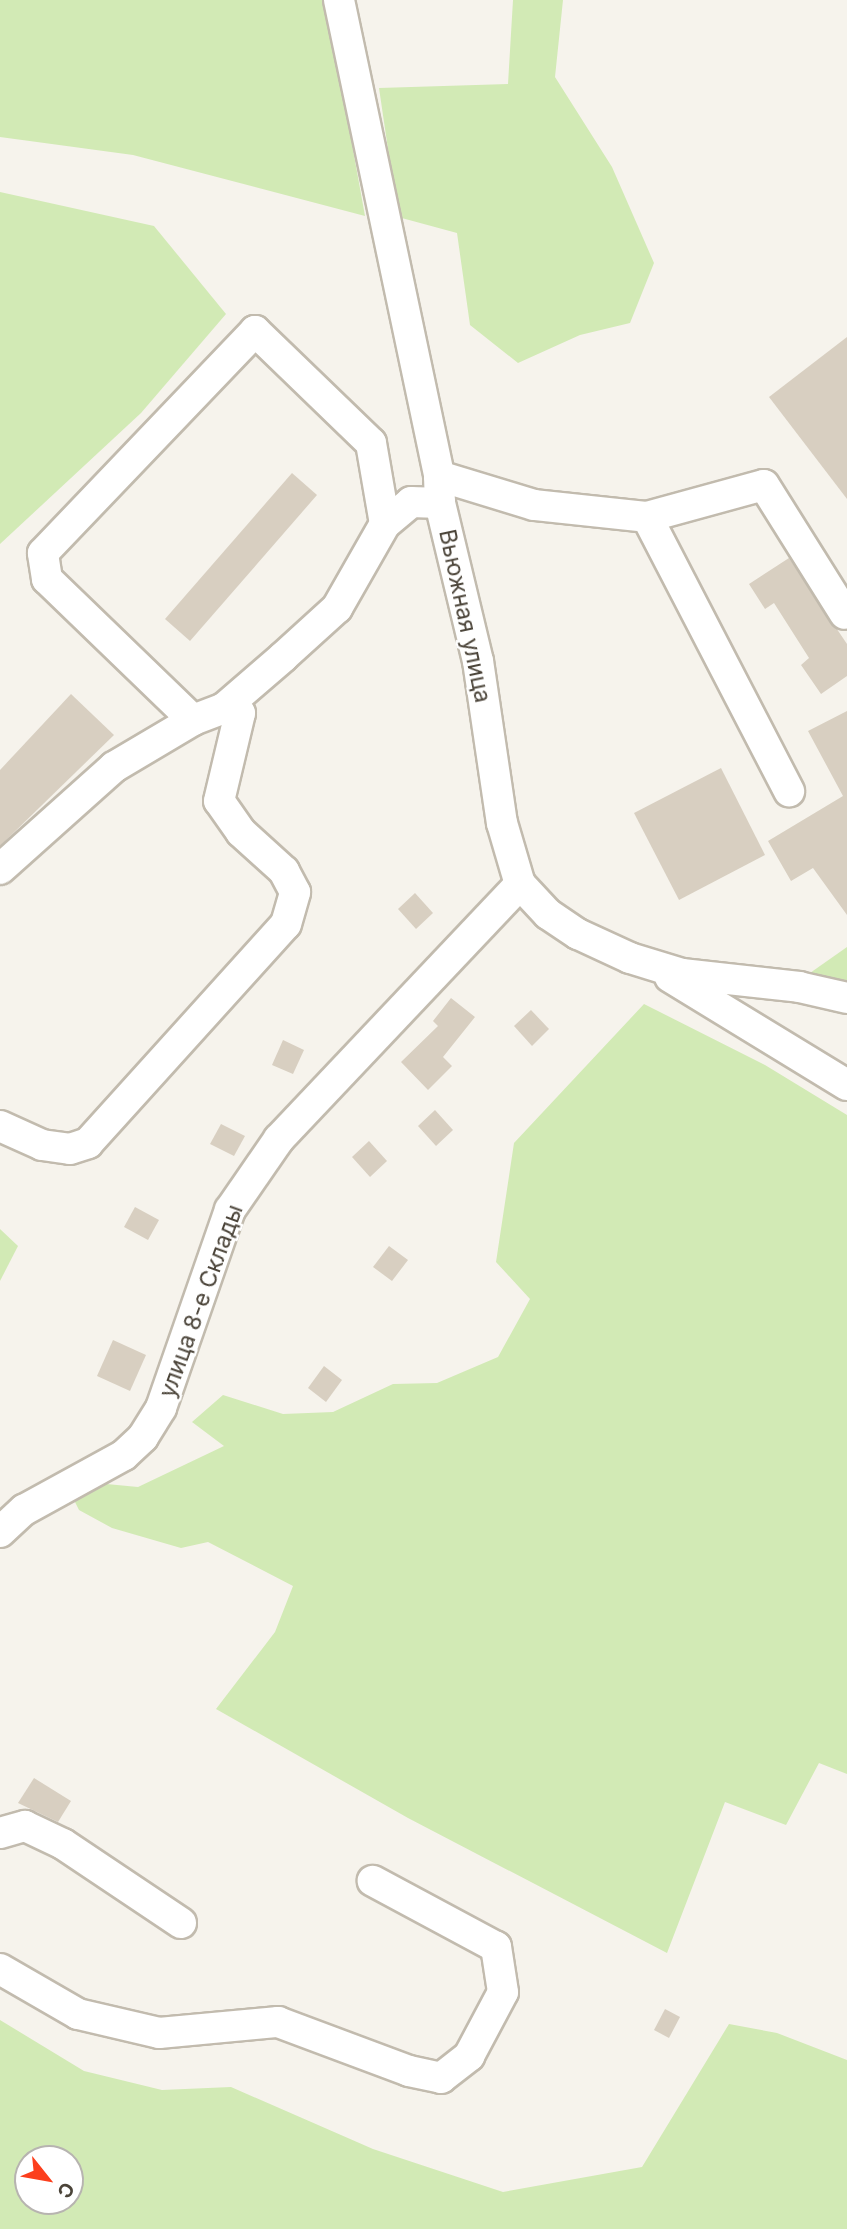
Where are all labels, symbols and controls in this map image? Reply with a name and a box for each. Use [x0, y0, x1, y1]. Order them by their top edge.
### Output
street label: Вьюжная улица [433, 527, 497, 705]
street label: улица 8-е Склады [153, 1201, 249, 1401]
north arrow [14, 2145, 84, 2215]
text: С [52, 2178, 79, 2202]

